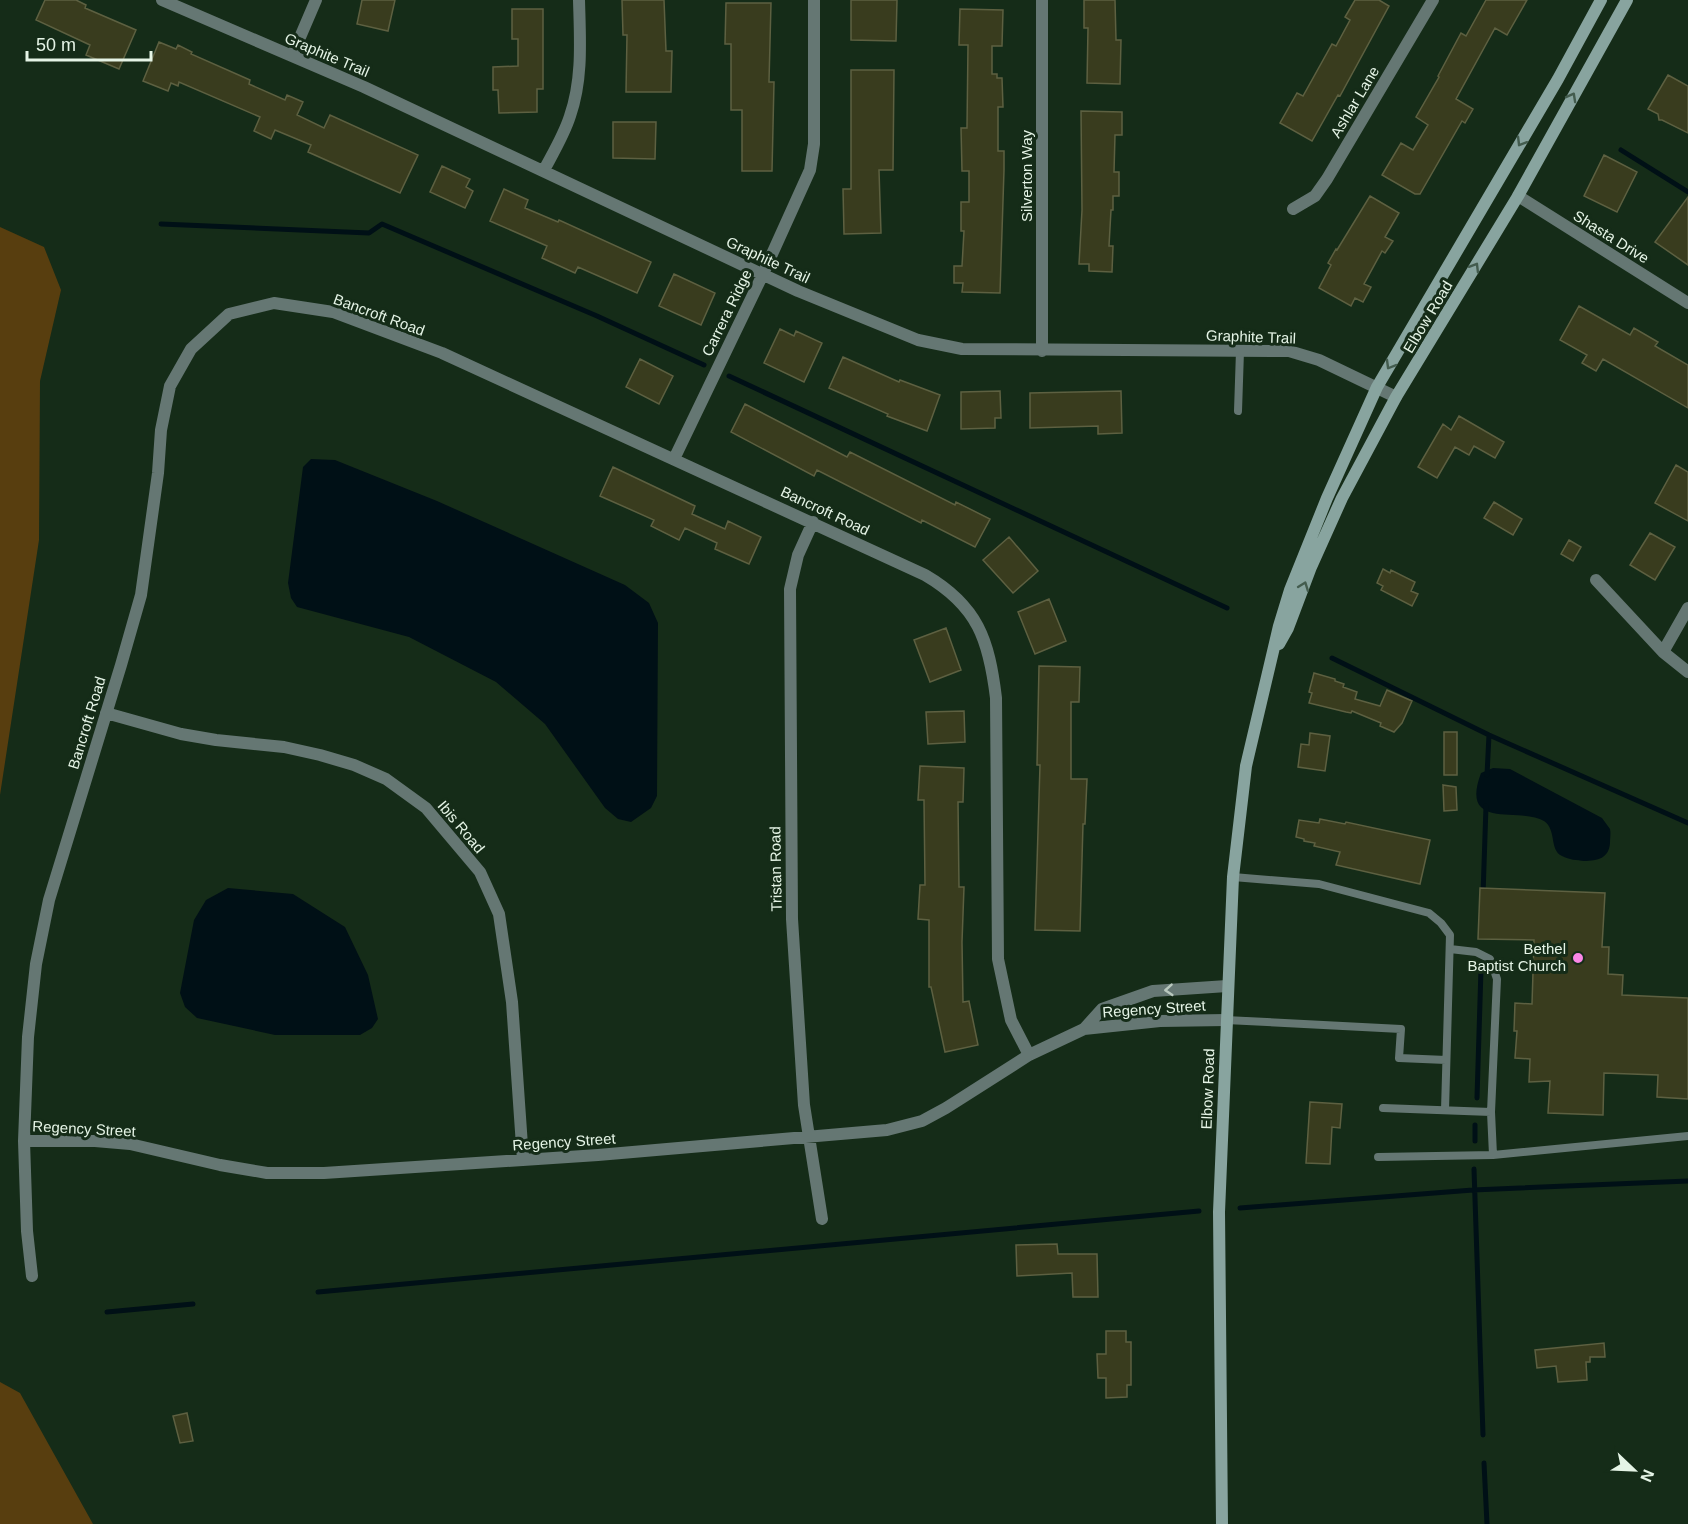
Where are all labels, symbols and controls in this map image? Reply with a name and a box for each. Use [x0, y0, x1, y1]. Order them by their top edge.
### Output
scale bar [27, 24, 152, 62]
street label: Graphite Trail [282, 29, 372, 80]
text: 50 m [36, 35, 76, 55]
street label: Ashlar Lane [1327, 63, 1382, 140]
one-way arrow [1565, 93, 1576, 104]
street label: Silverton Way [1018, 130, 1035, 222]
one-way arrow [1517, 136, 1528, 146]
street label: Shasta Drive [1570, 207, 1652, 267]
street label: Graphite Trail [724, 233, 813, 286]
one-way arrow [1468, 263, 1480, 273]
street label: Carrera Ridge [698, 267, 755, 359]
street label: Elbow Road [1399, 278, 1456, 356]
street label: Bancroft Road [331, 290, 427, 339]
street label: Graphite Trail [1206, 326, 1296, 347]
one-way arrow [1386, 359, 1398, 369]
street label: Bancroft Road [778, 483, 872, 539]
one-way arrow [1296, 581, 1309, 592]
street label: Bancroft Road [64, 675, 109, 771]
street label: Ibis Road [435, 797, 488, 856]
street label: Tristan Road [766, 826, 785, 912]
place label: Bethel Baptist Church [1468, 940, 1566, 974]
marker: Bethel Baptist Church [1571, 951, 1585, 965]
one-way arrow [1164, 983, 1173, 996]
street label: Regency Street [1102, 996, 1207, 1021]
street label: Elbow Road [1198, 1048, 1217, 1130]
street label: Regency Street [32, 1117, 137, 1140]
street label: Regency Street [512, 1129, 617, 1154]
north arrow [1604, 1440, 1664, 1500]
text: N [1637, 1467, 1657, 1484]

